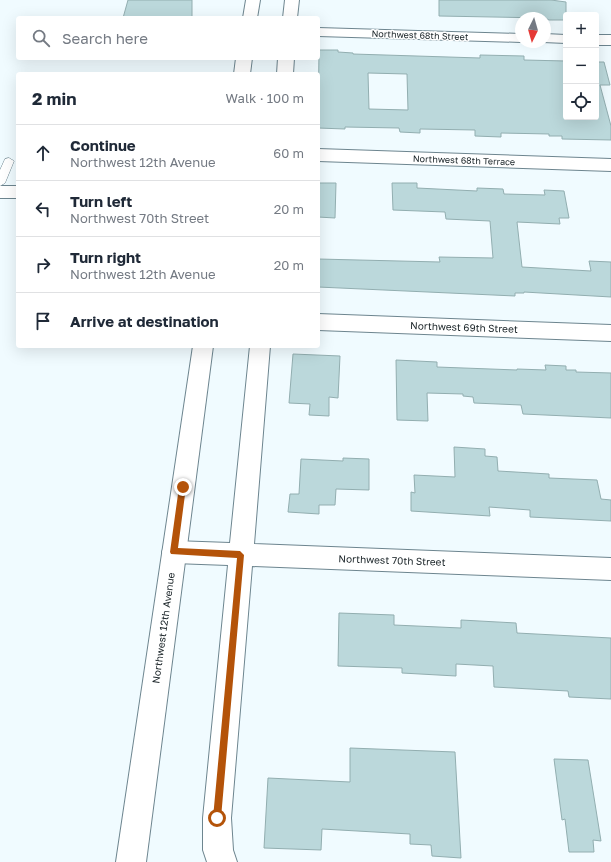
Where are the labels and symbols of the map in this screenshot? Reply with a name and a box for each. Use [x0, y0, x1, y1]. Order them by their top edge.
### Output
north arrow [515, 12, 551, 48]
street label: Northwest 68th Street [371, 28, 469, 42]
street label: Northwest 68th Terrace [413, 153, 515, 167]
street label: Northwest 69th Street [410, 319, 518, 335]
route end [174, 478, 192, 496]
street label: Northwest 70th Street [338, 552, 446, 568]
street label: Northwest 12th Avenue [149, 572, 177, 684]
route start [208, 809, 226, 827]

